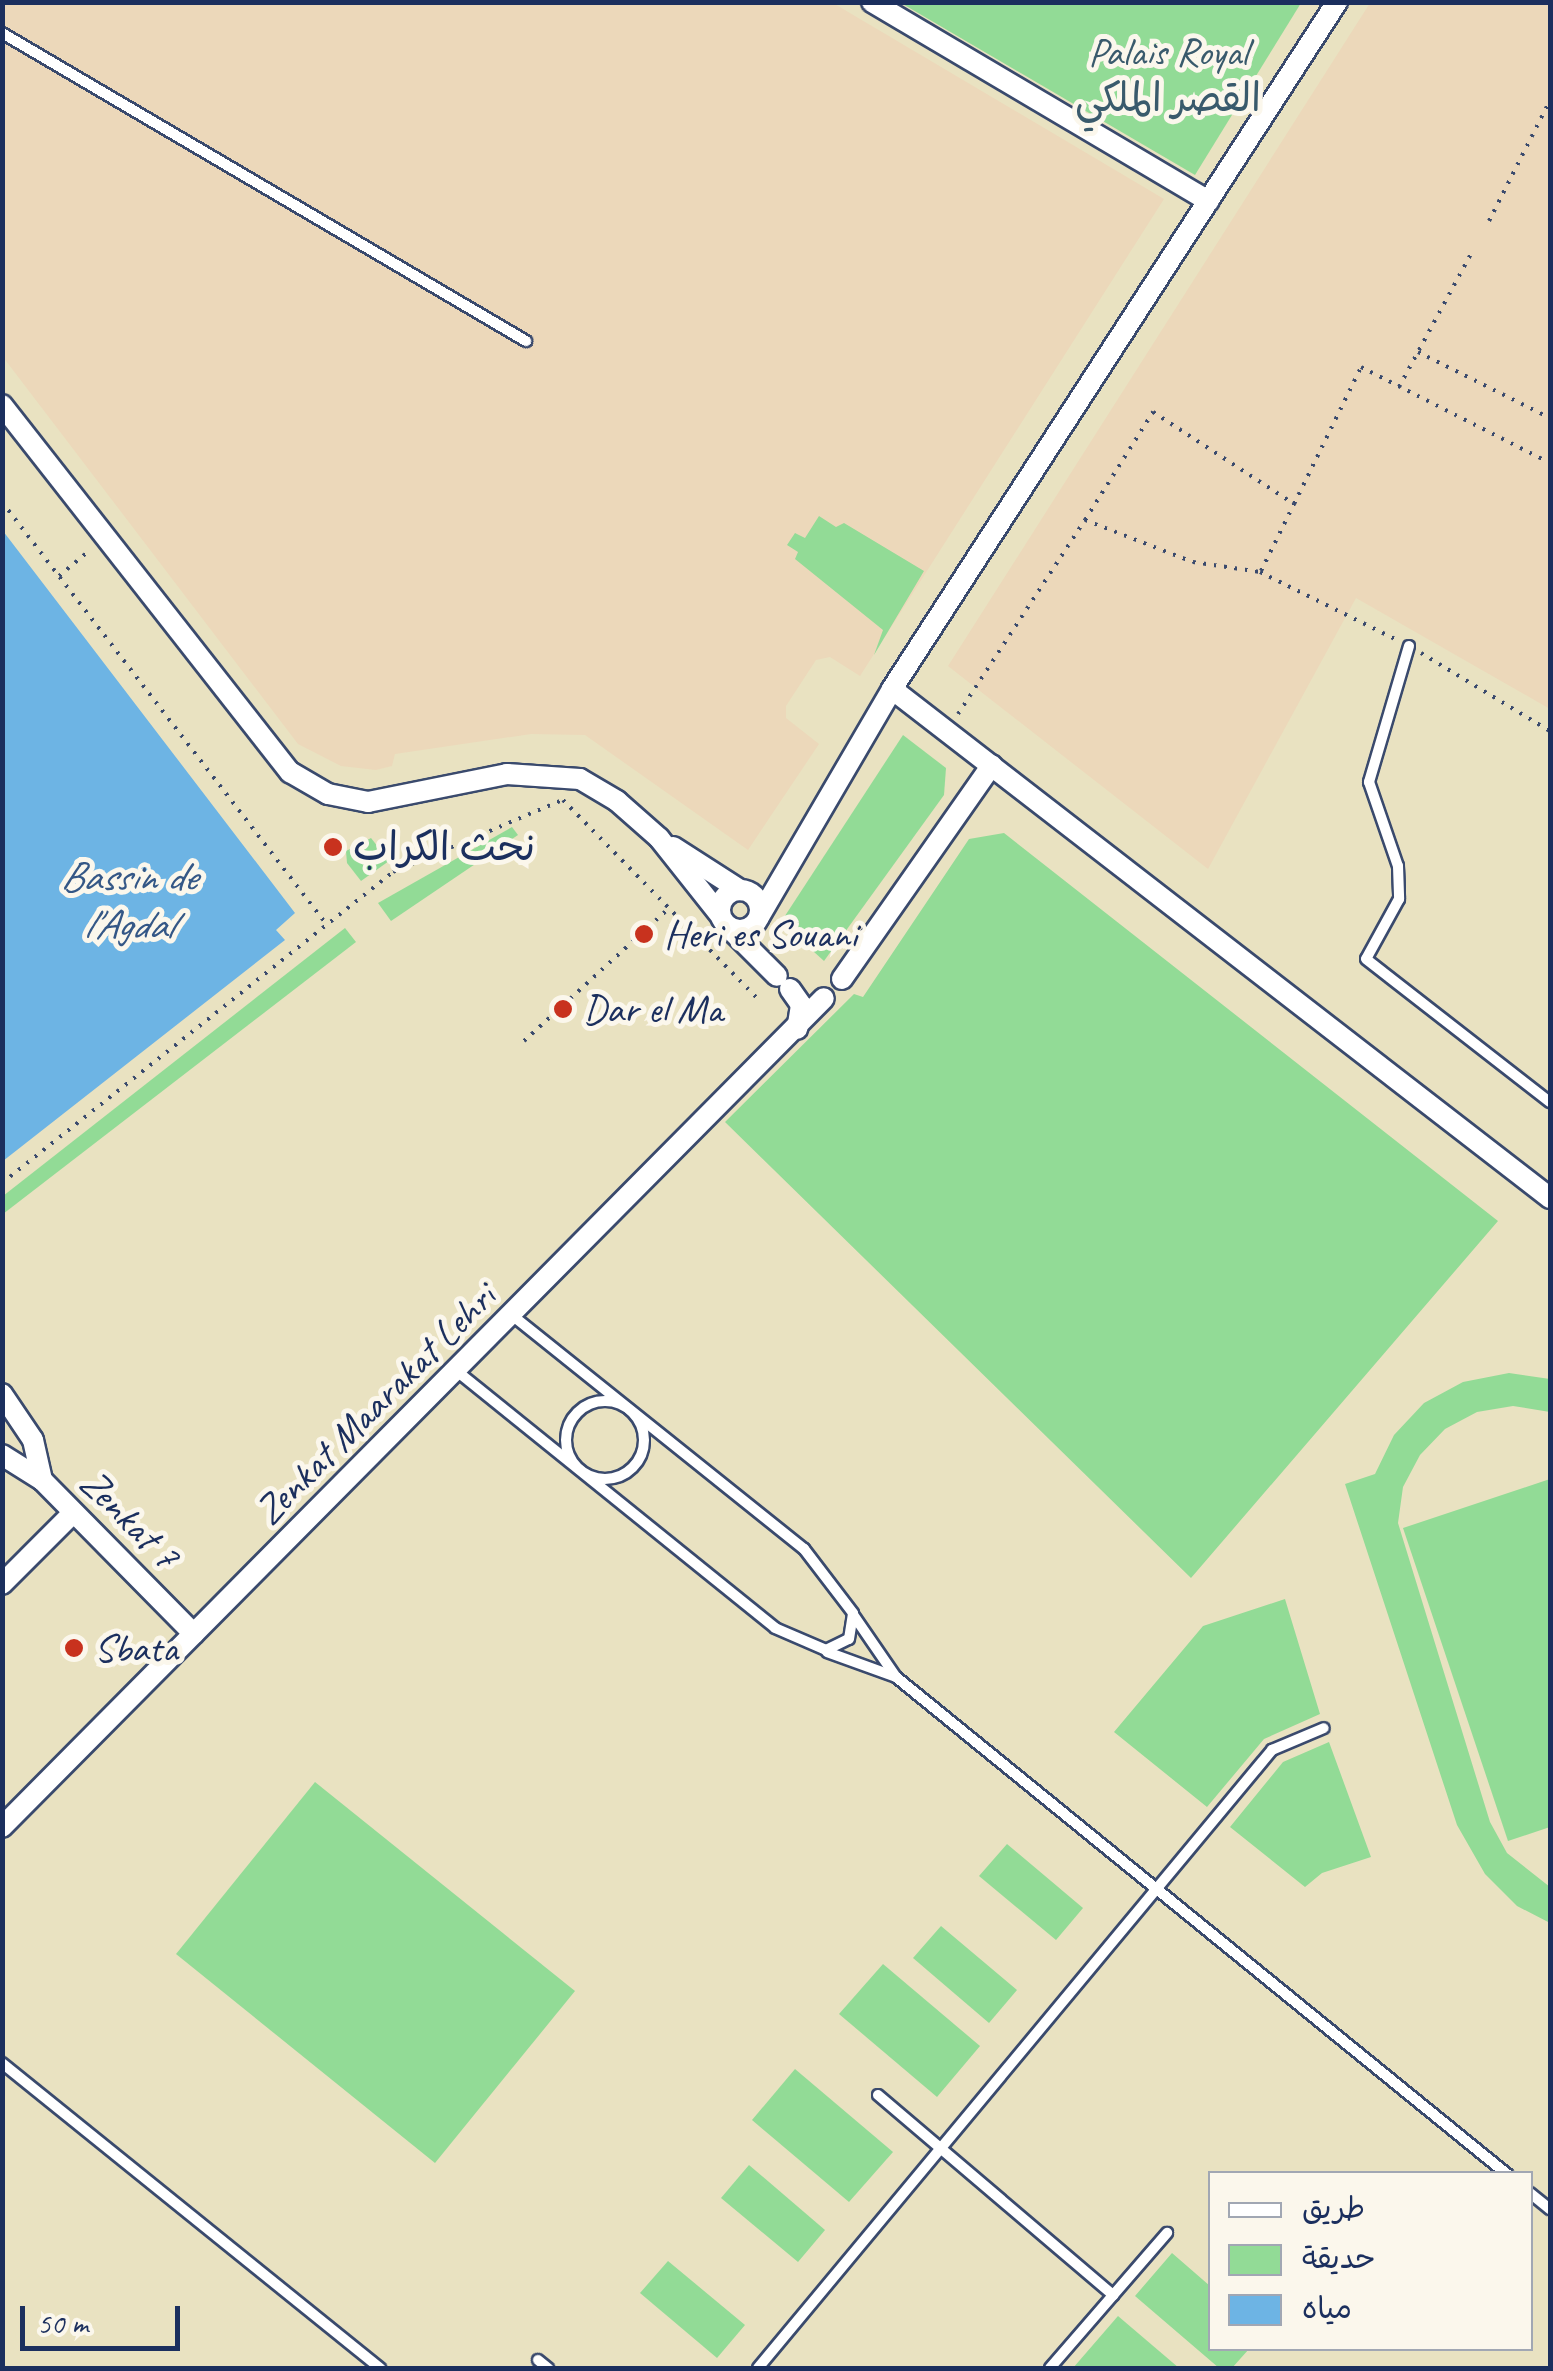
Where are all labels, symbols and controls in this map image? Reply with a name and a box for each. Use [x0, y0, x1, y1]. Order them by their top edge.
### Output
park label: Palais Royal القصر الملكي [1075, 28, 1261, 122]
place label: نحث الكراب [353, 823, 535, 871]
marker: نحث الكراب [322, 836, 344, 858]
water label: Bassin de l'Agdal [60, 852, 196, 950]
place label: Heri es Souani [664, 910, 857, 958]
marker: Heri es Souani [633, 923, 655, 945]
place label: Dar el Ma [583, 985, 724, 1033]
marker: Dar el Ma [552, 998, 574, 1020]
street label: Zenkat Maarakat Lehri [244, 1273, 506, 1535]
street label: Zenkat 7 [70, 1459, 190, 1579]
place label: Sbata [94, 1624, 178, 1672]
marker: Sbata [63, 1637, 85, 1659]
legend [1208, 2171, 1533, 2351]
text: طريق [1302, 2189, 1365, 2227]
text: حديقة [1302, 2239, 1376, 2277]
scale bar [25, 2286, 185, 2348]
text: مياه [1302, 2289, 1352, 2327]
text: 50 m [37, 2304, 88, 2342]

